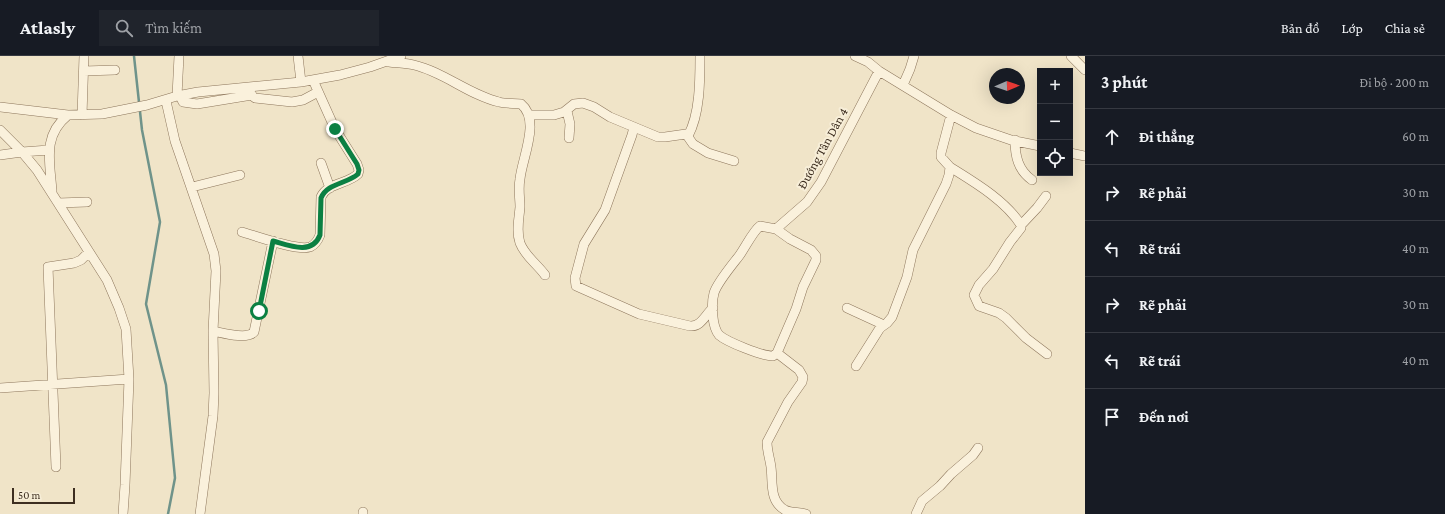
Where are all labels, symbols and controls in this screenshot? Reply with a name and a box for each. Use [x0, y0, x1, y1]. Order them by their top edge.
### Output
search box [99, 10, 379, 46]
text: Atlasly [20, 17, 75, 38]
icon: search [113, 17, 135, 39]
text: Tìm kiếm [145, 20, 202, 36]
text: Bản đồ [1281, 20, 1320, 36]
text: Lớp [1342, 20, 1363, 36]
text: Chia sẻ [1385, 20, 1425, 36]
north arrow [989, 68, 1025, 104]
map controls [1037, 68, 1073, 176]
button: + [1037, 68, 1073, 104]
text: 3 phút [1101, 73, 1147, 92]
text: Đi bộ · 200 m [1360, 75, 1429, 90]
button: − [1037, 104, 1073, 140]
street label: Đướng Tân Dân 4 [794, 105, 851, 191]
route end [326, 120, 344, 138]
icon: ahead [1101, 126, 1123, 148]
text: Đi thẳng [1139, 129, 1194, 145]
text: 60 m [1402, 129, 1429, 144]
button: locate [1037, 140, 1073, 176]
icon: right [1101, 182, 1123, 204]
text: Rẽ phải [1139, 185, 1186, 201]
text: 30 m [1403, 185, 1429, 200]
icon: left [1101, 238, 1123, 260]
text: Rẽ trái [1139, 241, 1181, 257]
text: 40 m [1402, 241, 1429, 256]
icon: right [1101, 294, 1123, 316]
text: Rẽ phải [1139, 297, 1186, 313]
text: 30 m [1403, 297, 1429, 312]
route start [250, 302, 268, 320]
icon: left [1101, 350, 1123, 372]
text: Rẽ trái [1139, 353, 1181, 369]
text: 40 m [1402, 353, 1429, 368]
icon: arrive [1101, 406, 1123, 428]
text: Đến nơi [1139, 409, 1189, 425]
scale bar [12, 486, 75, 505]
text: 50 m [18, 489, 40, 501]

